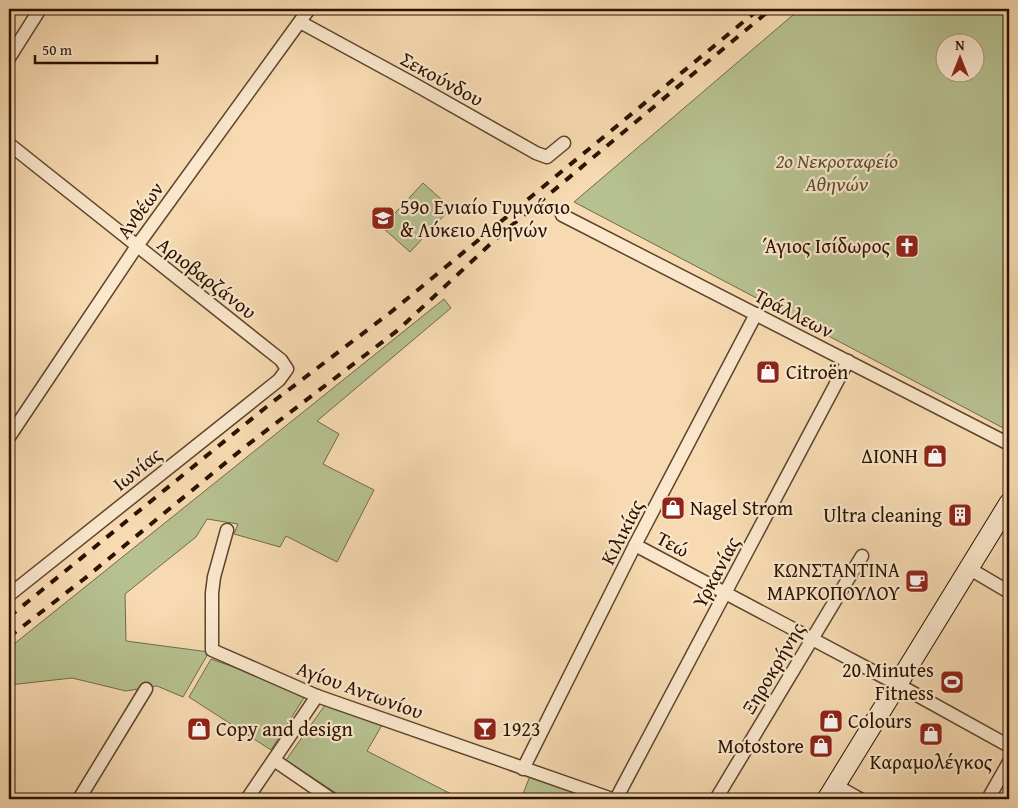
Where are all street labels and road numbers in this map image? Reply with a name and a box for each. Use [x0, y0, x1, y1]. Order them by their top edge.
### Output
street label: Σεκούνδου [396, 44, 489, 113]
street label: Ανθέων [109, 175, 170, 244]
street label: Αριοβαρζάνου [152, 230, 263, 326]
street label: Τράλλεων [750, 280, 839, 345]
street label: Ιωνίας [106, 439, 168, 498]
street label: Κιλικίας [593, 494, 651, 570]
street label: Τεώ [652, 523, 695, 564]
street label: Υρκανίας [684, 531, 747, 613]
street label: Ξηροκρήνης [734, 616, 812, 719]
street label: Αγίου Αντωνίου [293, 653, 428, 726]

